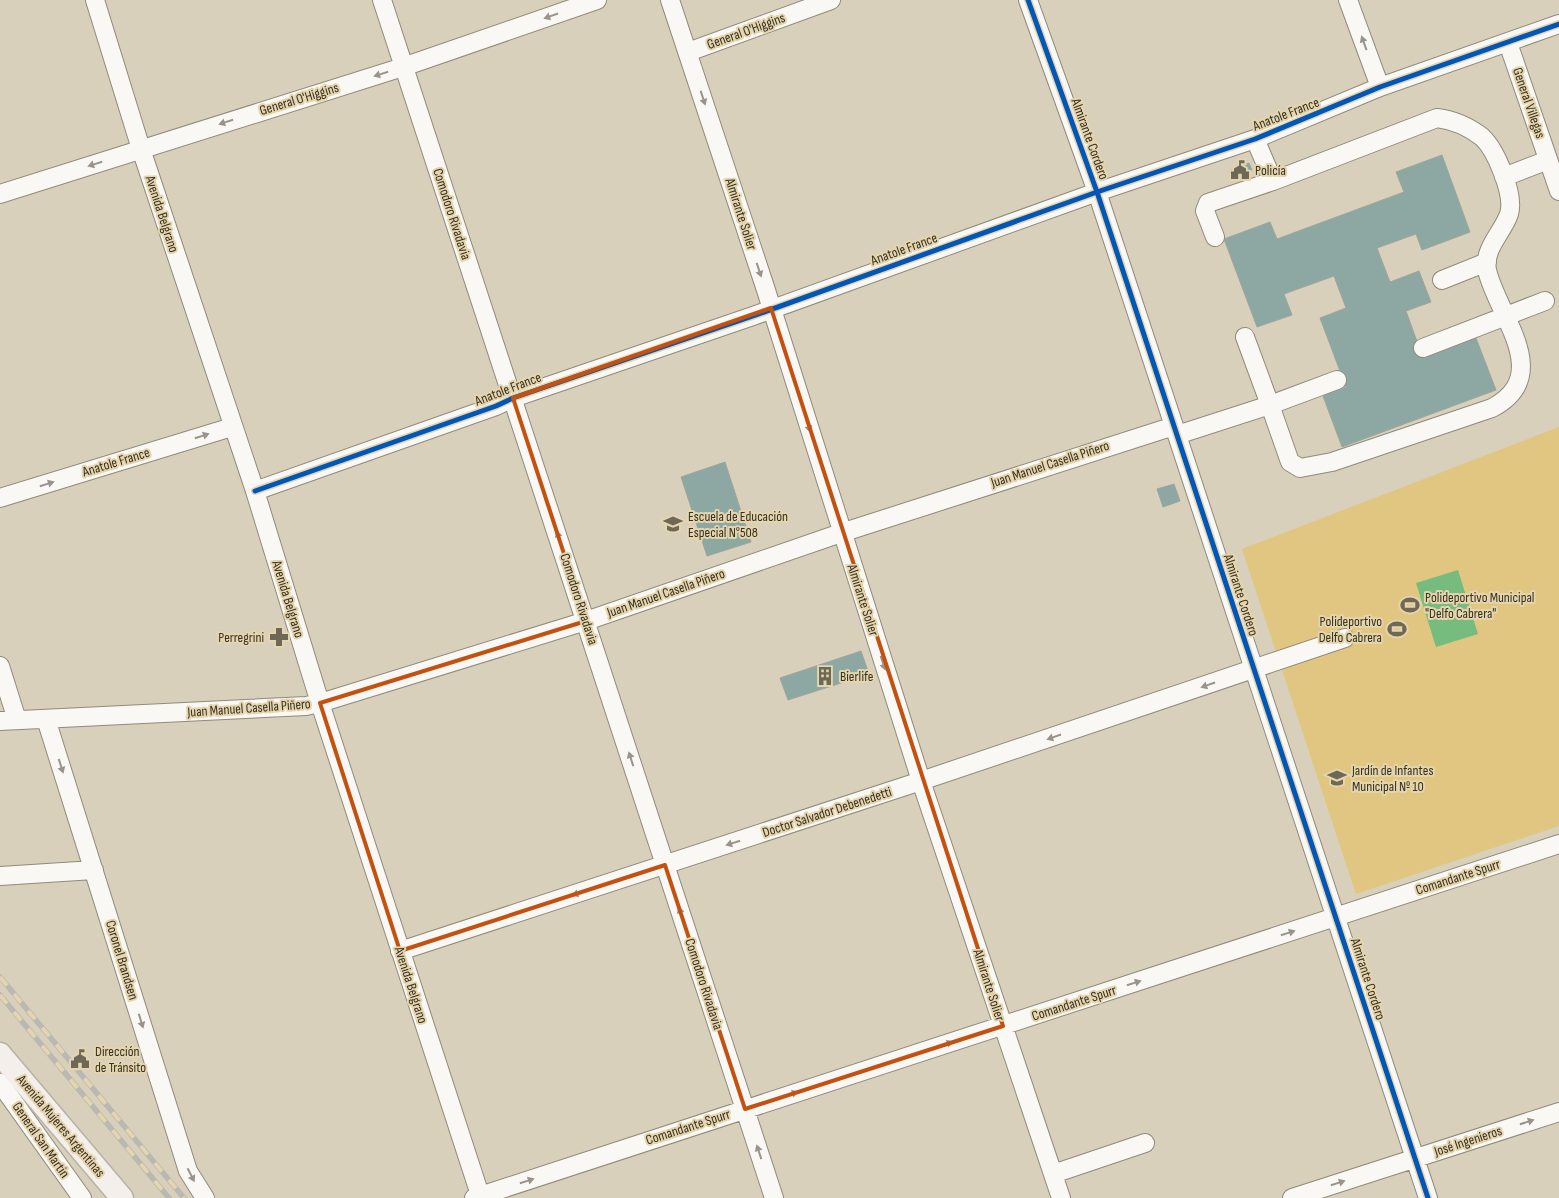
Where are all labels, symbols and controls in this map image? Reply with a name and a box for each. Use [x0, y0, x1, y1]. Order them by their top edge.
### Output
street label: General O'Higgins [705, 9, 787, 53]
one-way arrow [543, 12, 558, 20]
one-way arrow [1360, 36, 1367, 51]
street label: General Villegas [1509, 65, 1549, 141]
one-way arrow [373, 70, 388, 78]
street label: General O'Higgins [257, 79, 341, 119]
one-way arrow [700, 91, 708, 106]
street label: Anatole France [1249, 94, 1322, 135]
street label: Almirante Cordero [1067, 95, 1113, 182]
one-way arrow [218, 119, 233, 127]
public building icon: Policía [1229, 159, 1251, 181]
one-way arrow [87, 160, 102, 168]
place label: Policía [1255, 162, 1286, 179]
street label: Comodoro Rivadavia [429, 166, 475, 262]
street label: Avenida Belgrano [141, 172, 182, 255]
street label: Almirante Solier [721, 175, 761, 252]
street label: Anatole France [867, 229, 940, 269]
one-way arrow [756, 262, 763, 277]
street label: Anatole France [471, 369, 544, 410]
one-way arrow [804, 417, 812, 432]
one-way arrow [195, 432, 210, 440]
street label: Juan Manuel Casella Piñero [988, 437, 1112, 491]
street label: Anatole France [79, 444, 152, 481]
one-way arrow [39, 479, 54, 487]
place label: Escuela de Educación Especial N°508 [688, 508, 788, 541]
school or university icon: Escuela de Educación Especial N°508 [662, 513, 684, 535]
one-way arrow [555, 531, 562, 546]
street label: Comodoro Rivadavia [556, 551, 602, 647]
street label: Almirante Cordero [1219, 551, 1262, 638]
street label: Avenida Belgrano [268, 557, 308, 640]
street label: Almirante Solier [843, 561, 883, 638]
street label: Juan Manuel Casella Piñero [604, 565, 727, 621]
place label: Polideportivo Municipal "Delfo Cabrera" [1425, 589, 1534, 622]
sports icon: Polideportivo Municipal "Delfo Cabrera" [1399, 594, 1421, 616]
place label: Polideportivo Delfo Cabrera [1319, 613, 1382, 646]
sports icon: Polideportivo Delfo Cabrera [1386, 618, 1408, 640]
pharmacy icon: Perregrini [268, 626, 290, 648]
place label: Perregrini [218, 629, 264, 646]
one-way arrow [880, 656, 888, 671]
building icon: Bierlife [814, 665, 836, 687]
place label: Bierlife [840, 668, 873, 685]
one-way arrow [1200, 682, 1215, 690]
street label: Juan Manuel Casella Piñero [186, 695, 311, 721]
one-way arrow [1046, 734, 1061, 741]
one-way arrow [627, 752, 634, 767]
one-way arrow [57, 758, 65, 773]
place label: Jardín de Infantes Municipal Nº 10 [1351, 762, 1433, 795]
school or university icon: Jardín de Infantes Municipal Nº 10 [1326, 767, 1348, 789]
street label: Doctor Salvador Debenedetti [760, 783, 894, 841]
one-way arrow [725, 839, 740, 847]
street label: Comandante Spurr [1414, 855, 1502, 899]
one-way arrow [571, 890, 586, 897]
one-way arrow [677, 906, 685, 921]
street label: Coronel Brandsen [102, 918, 142, 1002]
one-way arrow [1281, 928, 1296, 936]
street label: Almirante Cordero [1346, 935, 1389, 1022]
street label: Comodoro Rivadavia [681, 936, 727, 1032]
street label: Avenida Belgrano [390, 943, 431, 1026]
street label: Almirante Solier [969, 946, 1009, 1023]
one-way arrow [1126, 979, 1141, 987]
street label: Comandante Spurr [1030, 981, 1118, 1025]
one-way arrow [138, 1013, 146, 1028]
one-way arrow [939, 1040, 954, 1048]
place label: Dirección de Tránsito [95, 1043, 146, 1076]
public building icon: Dirección de Tránsito [69, 1048, 91, 1070]
street label: Avenida Mujeres Argentinas [13, 1071, 109, 1181]
one-way arrow [784, 1090, 799, 1097]
street label: General San Martín [9, 1099, 73, 1181]
street label: Comandante Spurr [644, 1105, 732, 1149]
one-way arrow [1519, 1118, 1534, 1126]
street label: José Ingenieros [1431, 1122, 1504, 1160]
one-way arrow [754, 1144, 762, 1159]
one-way arrow [187, 1168, 195, 1183]
one-way arrow [520, 1176, 535, 1184]
one-way arrow [1331, 1178, 1346, 1186]

